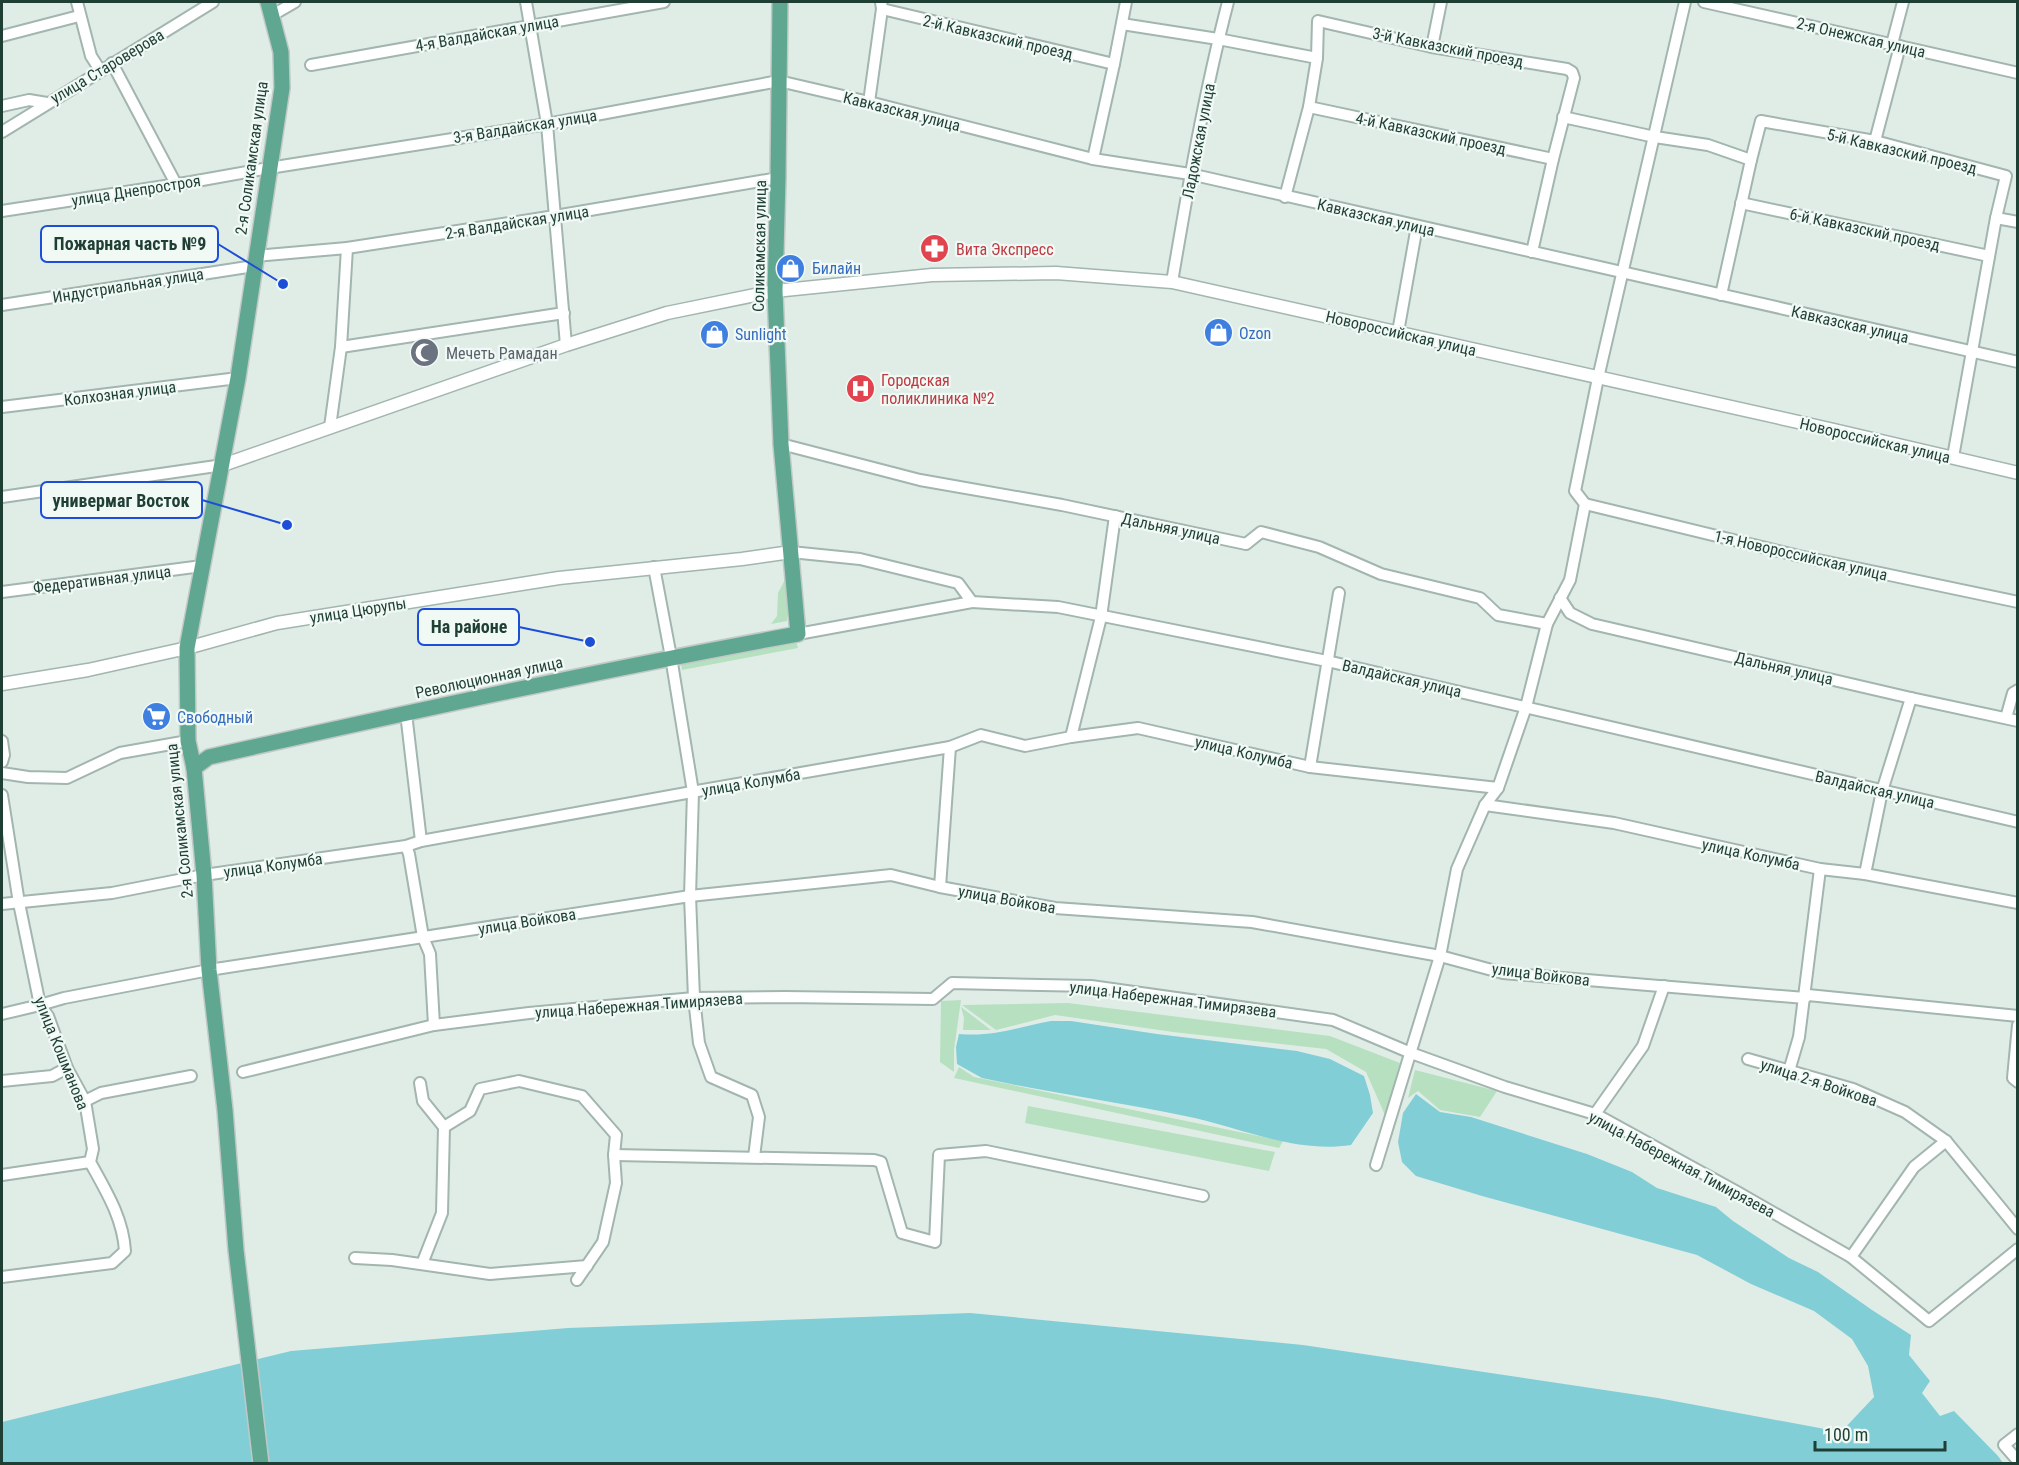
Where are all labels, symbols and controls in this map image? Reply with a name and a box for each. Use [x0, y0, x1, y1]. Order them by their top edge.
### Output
street label: 2-й Кавказский проезд [921, 11, 1075, 64]
street label: 4-я Валдайская улица [414, 12, 560, 55]
street label: 2-я Онежская улица [1795, 13, 1927, 62]
street label: 3-й Кавказский проезд [1371, 24, 1525, 72]
street label: улица Староверова [47, 25, 167, 108]
street label: 2-я Соликамская улица [231, 80, 272, 236]
street label: Ладожская улица [1178, 82, 1219, 200]
street label: Кавказская улица [841, 88, 962, 135]
street label: 3-я Валдайская улица [452, 106, 598, 147]
street label: 4-й Кавказский проезд [1354, 108, 1508, 159]
street label: 5-й Кавказский проезд [1825, 125, 1979, 178]
street label: улица Днепростроя [70, 171, 202, 210]
street label: Соликамская улица [749, 180, 770, 312]
street label: Кавказская улица [1315, 195, 1437, 240]
street label: 2-я Валдайская улица [444, 202, 590, 243]
street label: 6-й Кавказский проезд [1788, 204, 1942, 255]
callout: Пожарная часть №9 [41, 226, 218, 262]
text: Пожарная часть №9 [54, 233, 206, 254]
pharmacy icon: Вита Экспресс [919, 233, 951, 265]
place label: Вита Экспресс [956, 240, 1054, 259]
shop icon: Билайн [775, 252, 807, 284]
place label: Билайн [812, 259, 861, 278]
street label: Индустриальная улица [51, 264, 205, 307]
street label: Кавказская улица [1789, 302, 1911, 347]
street label: Новороссийская улица [1324, 307, 1478, 360]
shop icon: Ozon [1202, 317, 1234, 349]
shop icon: Sunlight [698, 318, 730, 350]
place label: Ozon [1239, 324, 1271, 343]
place label: Sunlight [735, 325, 787, 344]
mosque icon: Мечеть Рамадан [409, 337, 441, 369]
place label: Мечеть Рамадан [446, 344, 558, 363]
place label: Городская поликлиника №2 [881, 371, 995, 408]
hospital icon: Городская поликлиника №2 [844, 373, 876, 405]
street label: Колхозная улица [63, 377, 177, 410]
street label: Новороссийская улица [1798, 414, 1952, 467]
callout: универмаг Восток [41, 482, 202, 518]
text: универмаг Восток [52, 490, 190, 511]
street label: Дальняя улица [1120, 509, 1222, 548]
street label: 1-я Новороссийская улица [1712, 526, 1889, 585]
street label: Федеративная улица [32, 562, 172, 597]
street label: улица Цюрупы [308, 593, 408, 627]
callout: На районе [418, 609, 519, 645]
text: На районе [431, 616, 508, 637]
street label: Дальняя улица [1733, 648, 1835, 689]
street label: Революционная улица [414, 653, 565, 702]
street label: Валдайская улица [1340, 656, 1463, 701]
supermarket icon: Свободный [140, 701, 172, 733]
place label: Свободный [177, 708, 253, 727]
street label: улица Колумба [1193, 732, 1295, 773]
street label: 2-я Соликамская улица [162, 743, 197, 899]
street label: улица Колумба [700, 764, 802, 800]
street label: Валдайская улица [1813, 767, 1936, 812]
street label: улица Колумба [1700, 835, 1802, 874]
street label: улица Колумба [222, 849, 324, 882]
street label: улица Войкова [957, 882, 1057, 917]
street label: улица Войкова [477, 904, 577, 939]
street label: улица Войкова [1491, 959, 1591, 990]
street label: улица Набережная Тимирязева [1068, 977, 1277, 1022]
street label: улица Набережная Тимирязева [535, 989, 744, 1022]
street label: улица Кошманова [30, 994, 93, 1113]
street label: улица 2-я Войкова [1758, 1055, 1880, 1110]
street label: улица Набережная Тимирязева [1585, 1107, 1778, 1222]
scale bar [1815, 1414, 1946, 1452]
text: 100 m [1824, 1424, 1868, 1445]

